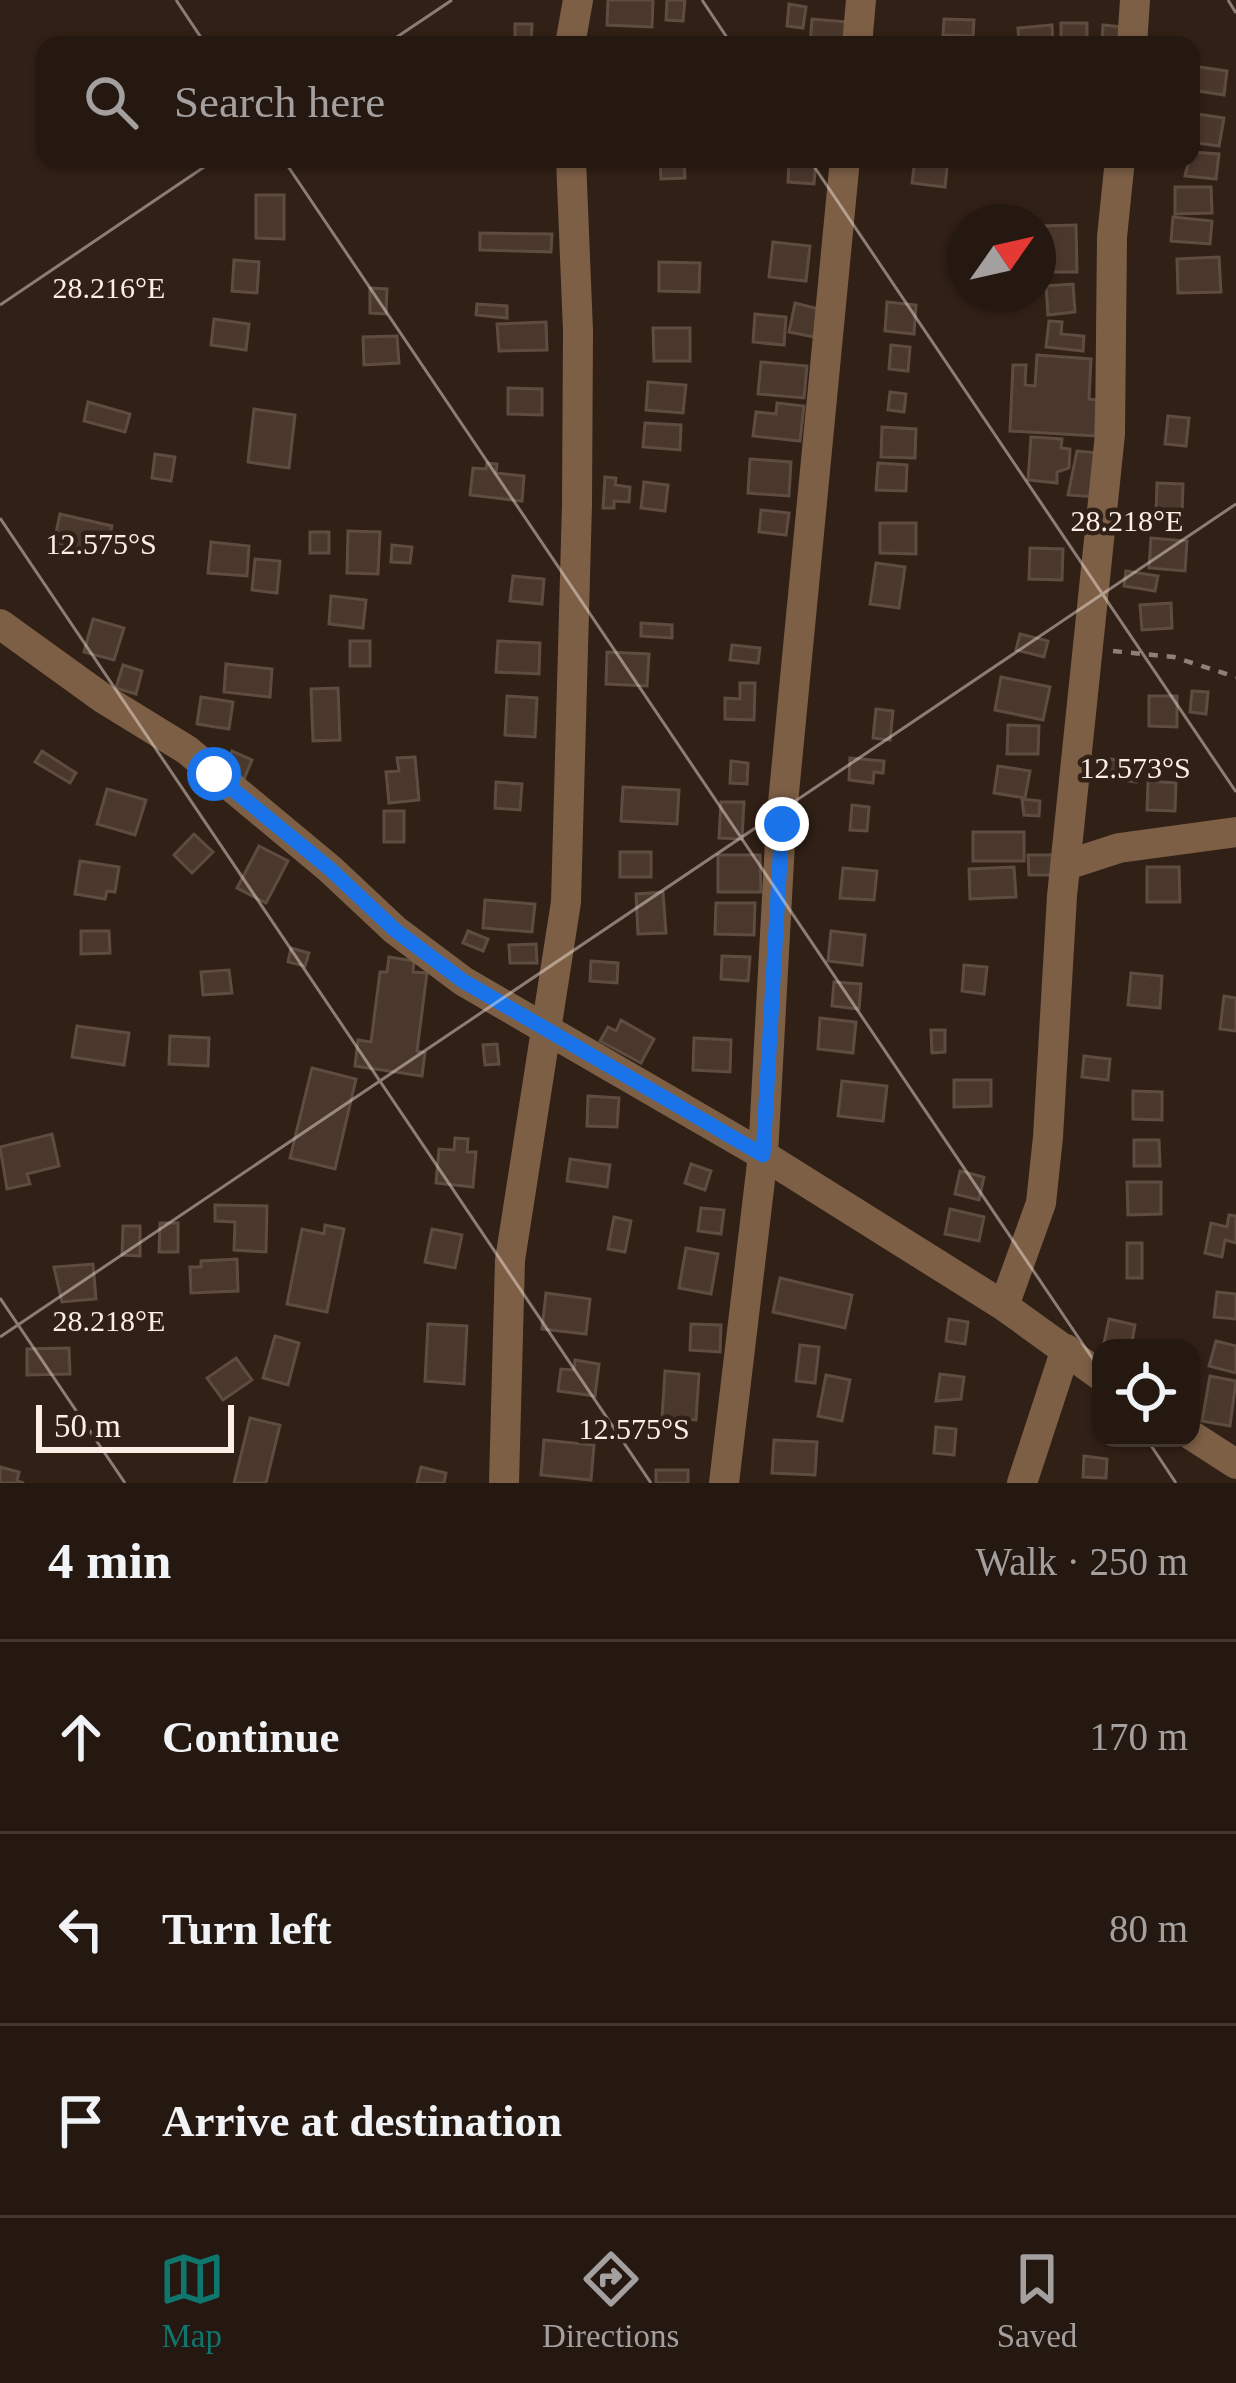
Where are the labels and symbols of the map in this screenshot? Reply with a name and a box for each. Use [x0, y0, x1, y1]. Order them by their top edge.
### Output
north arrow [948, 204, 1056, 312]
text: 28.216°E [53, 271, 165, 304]
text: 28.218°E [1071, 504, 1183, 537]
text: 12.575°S [45, 527, 157, 560]
route start [187, 747, 241, 801]
text: 12.573°S [1079, 751, 1191, 784]
route end [755, 797, 809, 851]
text: 28.218°E [53, 1304, 165, 1337]
scale bar [36, 1399, 234, 1452]
text: 12.575°S [578, 1412, 690, 1445]

